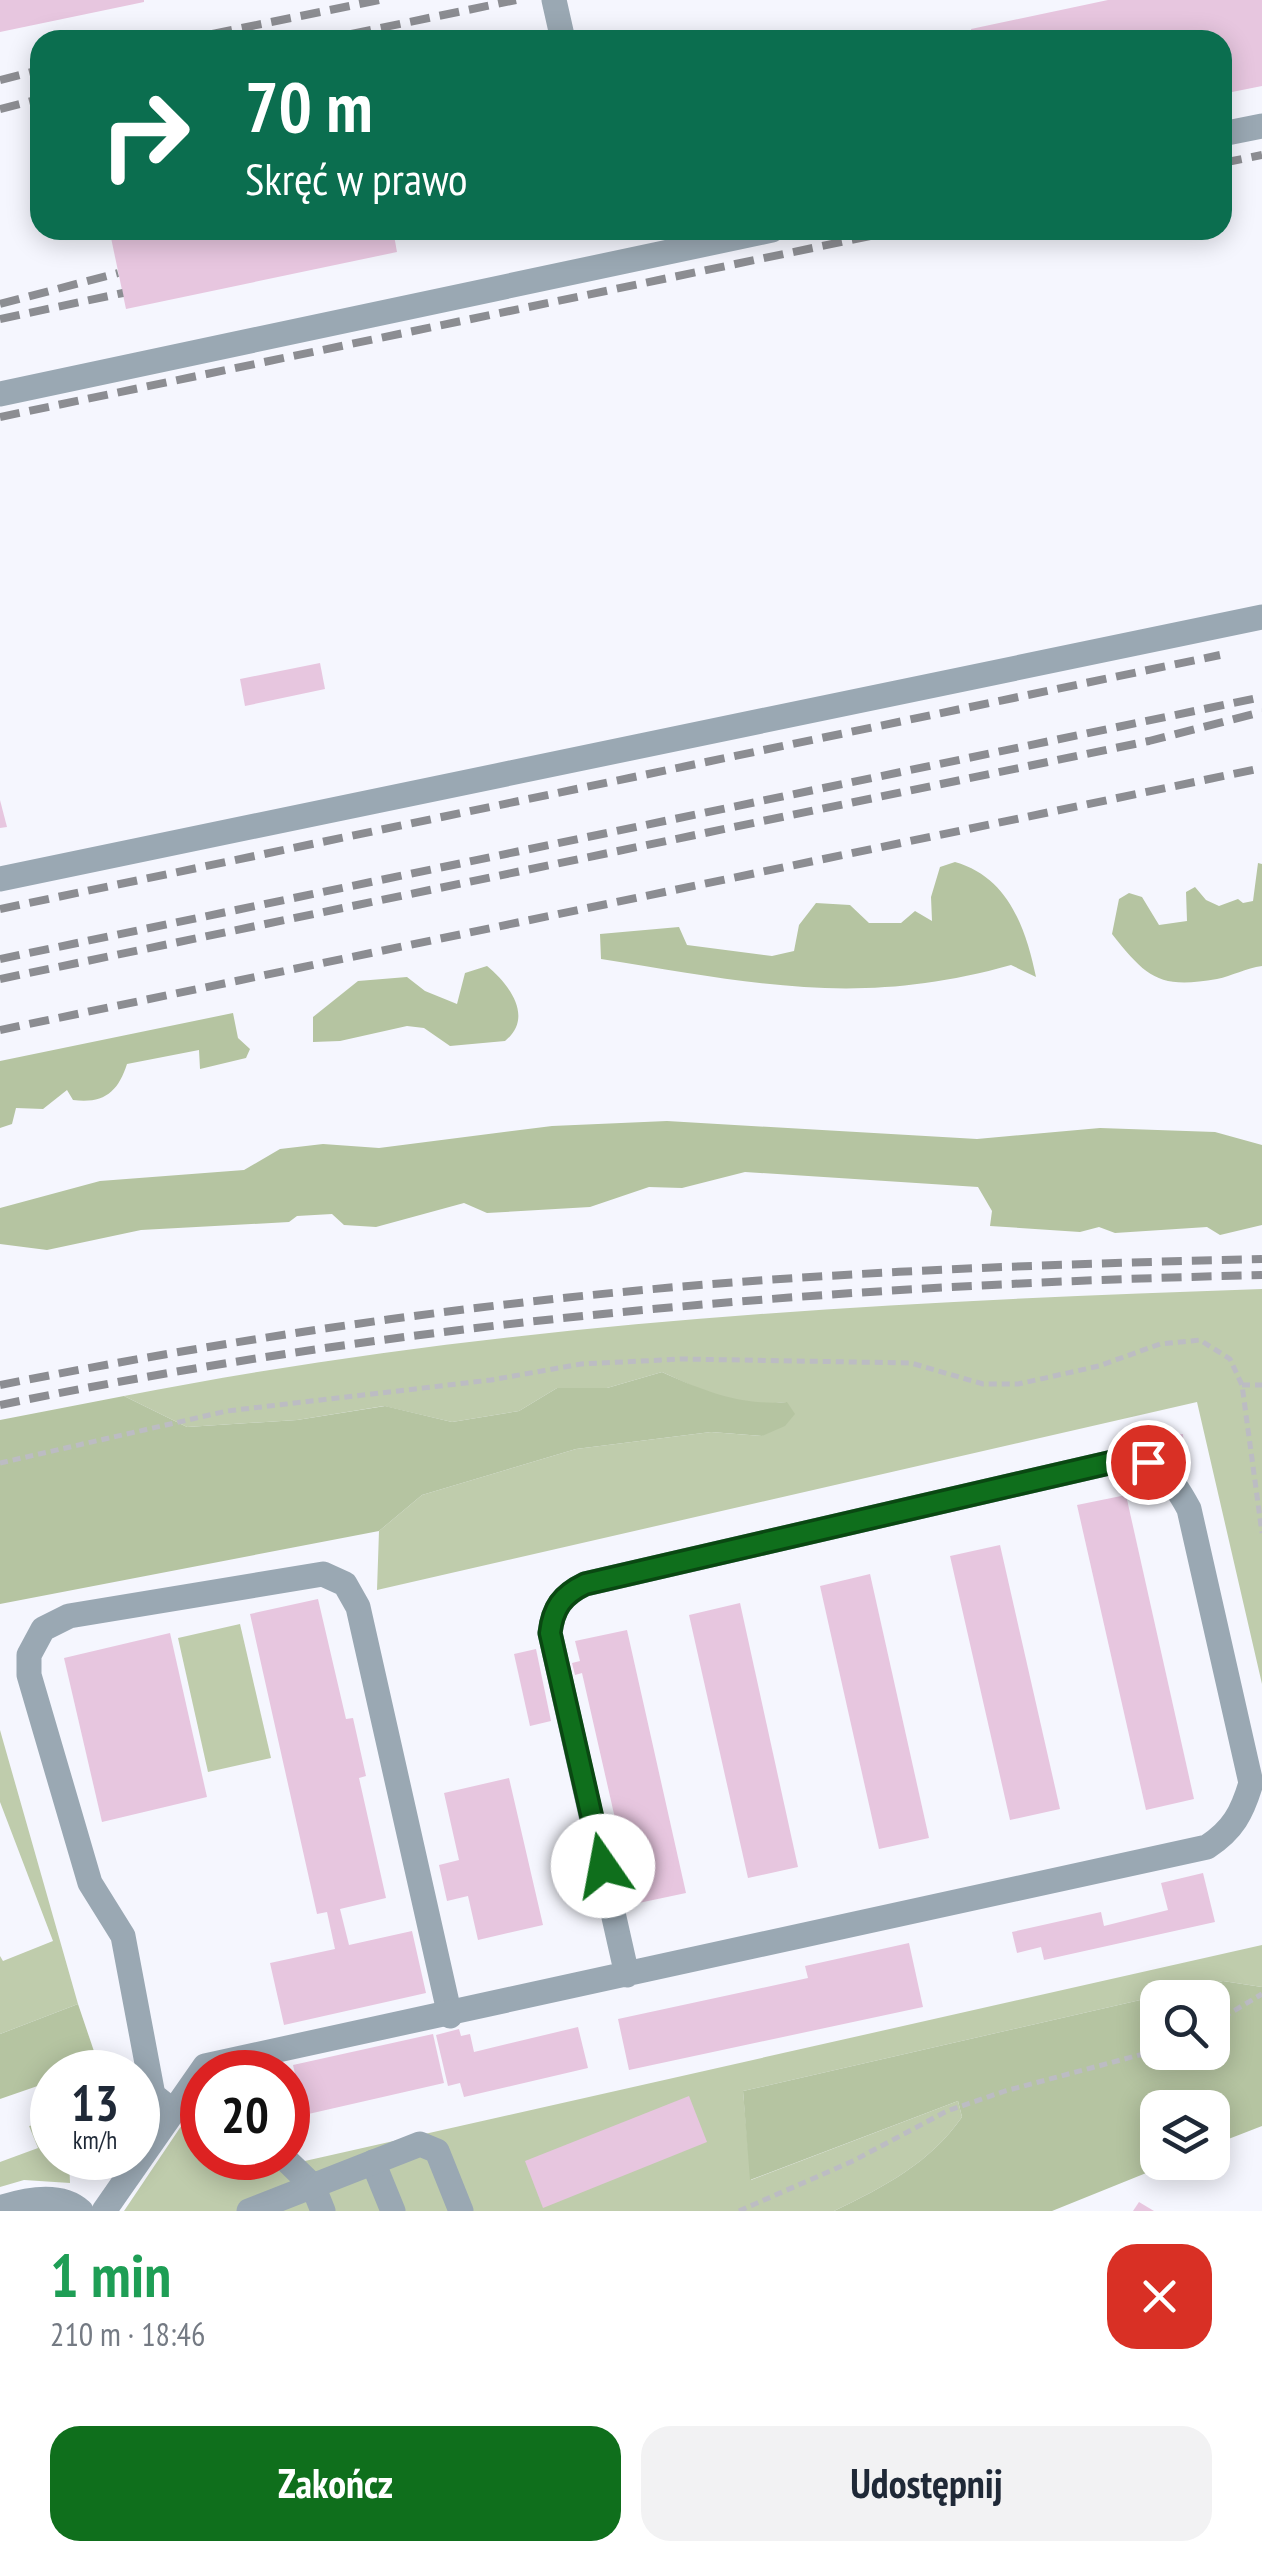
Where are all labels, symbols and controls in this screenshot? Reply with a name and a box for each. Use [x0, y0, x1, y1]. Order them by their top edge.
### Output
text: 70 m [245, 61, 373, 151]
icon: right [80, 70, 210, 200]
text: Skręć w prawo [245, 149, 468, 207]
pin [1106, 1420, 1191, 1505]
icon: arrive [1121, 1435, 1176, 1490]
position arrow [551, 1814, 655, 1918]
map controls [1140, 1980, 1230, 2180]
button: search [1140, 1980, 1230, 2070]
speed limit sign: 20 [180, 2050, 310, 2180]
text: 13 [71, 2070, 119, 2135]
button: layers [1140, 2090, 1230, 2180]
text: km/h [73, 2124, 117, 2156]
text: 1 min [50, 2236, 171, 2314]
button: close [1107, 2244, 1212, 2349]
text: 210 m · 18:46 [50, 2313, 205, 2355]
button: Zakończ [50, 2426, 621, 2541]
button: Udostępnij [641, 2426, 1212, 2541]

